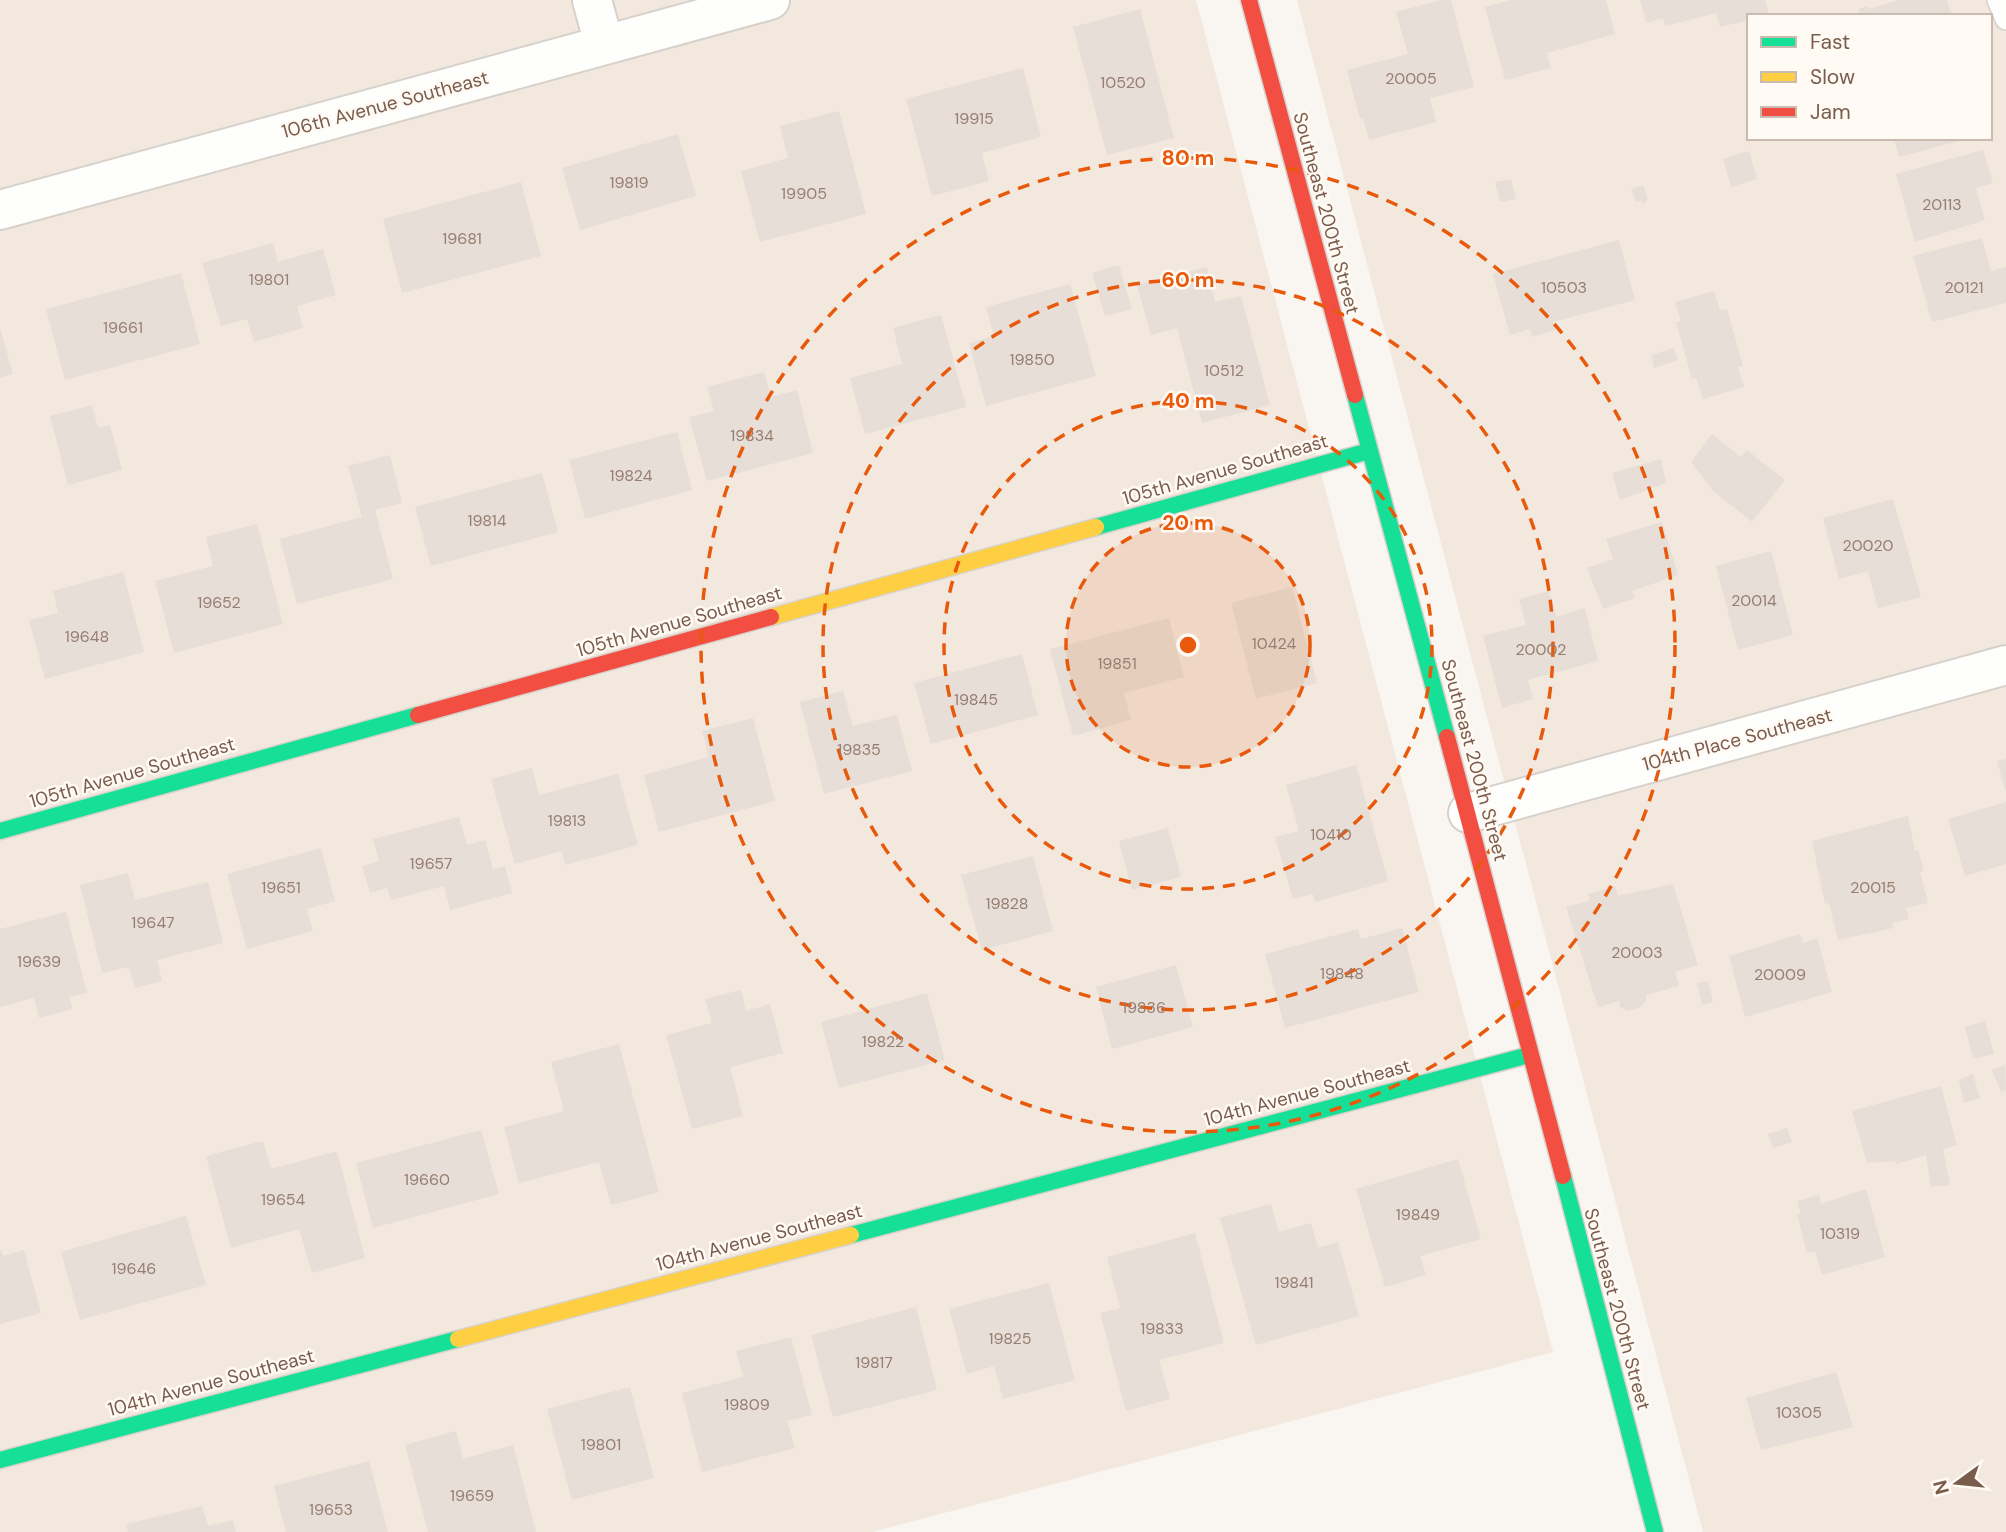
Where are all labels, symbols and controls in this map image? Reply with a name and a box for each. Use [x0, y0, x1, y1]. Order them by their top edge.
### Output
legend [1747, 14, 1992, 140]
text: Fast [1810, 28, 1850, 56]
text: Slow [1810, 63, 1855, 91]
street label: 106th Avenue Southeast [279, 65, 491, 144]
house number: 20005 [1385, 68, 1437, 89]
house number: 10520 [1100, 72, 1146, 93]
text: Jam [1810, 98, 1851, 126]
house number: 19915 [954, 108, 994, 129]
street label: Southeast 200th Street [1287, 109, 1366, 317]
text: 80 m [1162, 144, 1214, 172]
house number: 19819 [609, 172, 649, 193]
house number: 19905 [781, 183, 827, 204]
house number: 20113 [1922, 194, 1962, 215]
house number: 19681 [442, 228, 482, 249]
text: 60 m [1162, 266, 1214, 294]
house number: 19801 [249, 269, 289, 290]
house number: 10503 [1541, 277, 1587, 298]
house number: 20121 [1944, 277, 1984, 298]
house number: 19661 [103, 317, 143, 338]
house number: 19850 [1009, 349, 1055, 370]
house number: 10512 [1204, 360, 1244, 381]
text: 40 m [1161, 387, 1215, 415]
house number: 19834 [730, 425, 774, 446]
street label: 105th Avenue Southeast [1119, 428, 1331, 511]
house number: 19824 [610, 465, 653, 486]
text: 20 m [1162, 509, 1214, 537]
house number: 19814 [468, 510, 507, 531]
house number: 20020 [1843, 535, 1893, 556]
street label: 105th Avenue Southeast [573, 580, 785, 663]
house number: 20014 [1731, 590, 1777, 611]
house number: 19652 [197, 592, 241, 613]
house number: 19648 [65, 626, 109, 647]
centre of rings [1176, 633, 1200, 657]
house number: 10424 [1252, 633, 1296, 654]
house number: 20002 [1516, 639, 1566, 660]
house number: 19851 [1097, 653, 1137, 674]
street label: Southeast 200th Street [1435, 656, 1514, 864]
house number: 19845 [954, 689, 998, 710]
street label: 104th Place Southeast [1640, 702, 1835, 777]
street label: 105th Avenue Southeast [26, 731, 238, 814]
house number: 19835 [837, 739, 881, 760]
house number: 19813 [548, 810, 586, 831]
house number: 10410 [1310, 824, 1352, 845]
house number: 19657 [410, 853, 452, 874]
house number: 19651 [261, 877, 301, 898]
house number: 20015 [1850, 877, 1896, 898]
house number: 19828 [986, 893, 1028, 914]
house number: 19647 [131, 912, 175, 933]
house number: 20003 [1611, 942, 1663, 963]
house number: 19639 [17, 951, 61, 972]
house number: 19848 [1320, 963, 1364, 984]
house number: 20009 [1754, 964, 1806, 985]
house number: 19836 [1122, 997, 1166, 1018]
house number: 19822 [862, 1031, 904, 1052]
street label: 104th Avenue Southeast [1201, 1053, 1413, 1132]
house number: 19660 [404, 1169, 450, 1190]
house number: 19654 [261, 1189, 305, 1210]
street label: 104th Avenue Southeast [653, 1198, 865, 1277]
house number: 19849 [1396, 1204, 1440, 1225]
street label: Southeast 200th Street [1578, 1205, 1657, 1413]
house number: 10319 [1820, 1223, 1860, 1244]
house number: 19646 [112, 1258, 156, 1279]
house number: 19841 [1274, 1272, 1314, 1293]
house number: 19833 [1140, 1318, 1184, 1339]
house number: 19825 [988, 1328, 1032, 1349]
street label: 104th Avenue Southeast [105, 1343, 317, 1422]
house number: 19817 [855, 1352, 893, 1373]
house number: 19809 [724, 1394, 770, 1415]
house number: 10305 [1776, 1402, 1822, 1423]
house number: 19801 [581, 1434, 621, 1455]
north arrow [1922, 1448, 1992, 1518]
text: N [1927, 1477, 1955, 1497]
house number: 19659 [450, 1485, 494, 1506]
house number: 19653 [309, 1499, 353, 1520]

